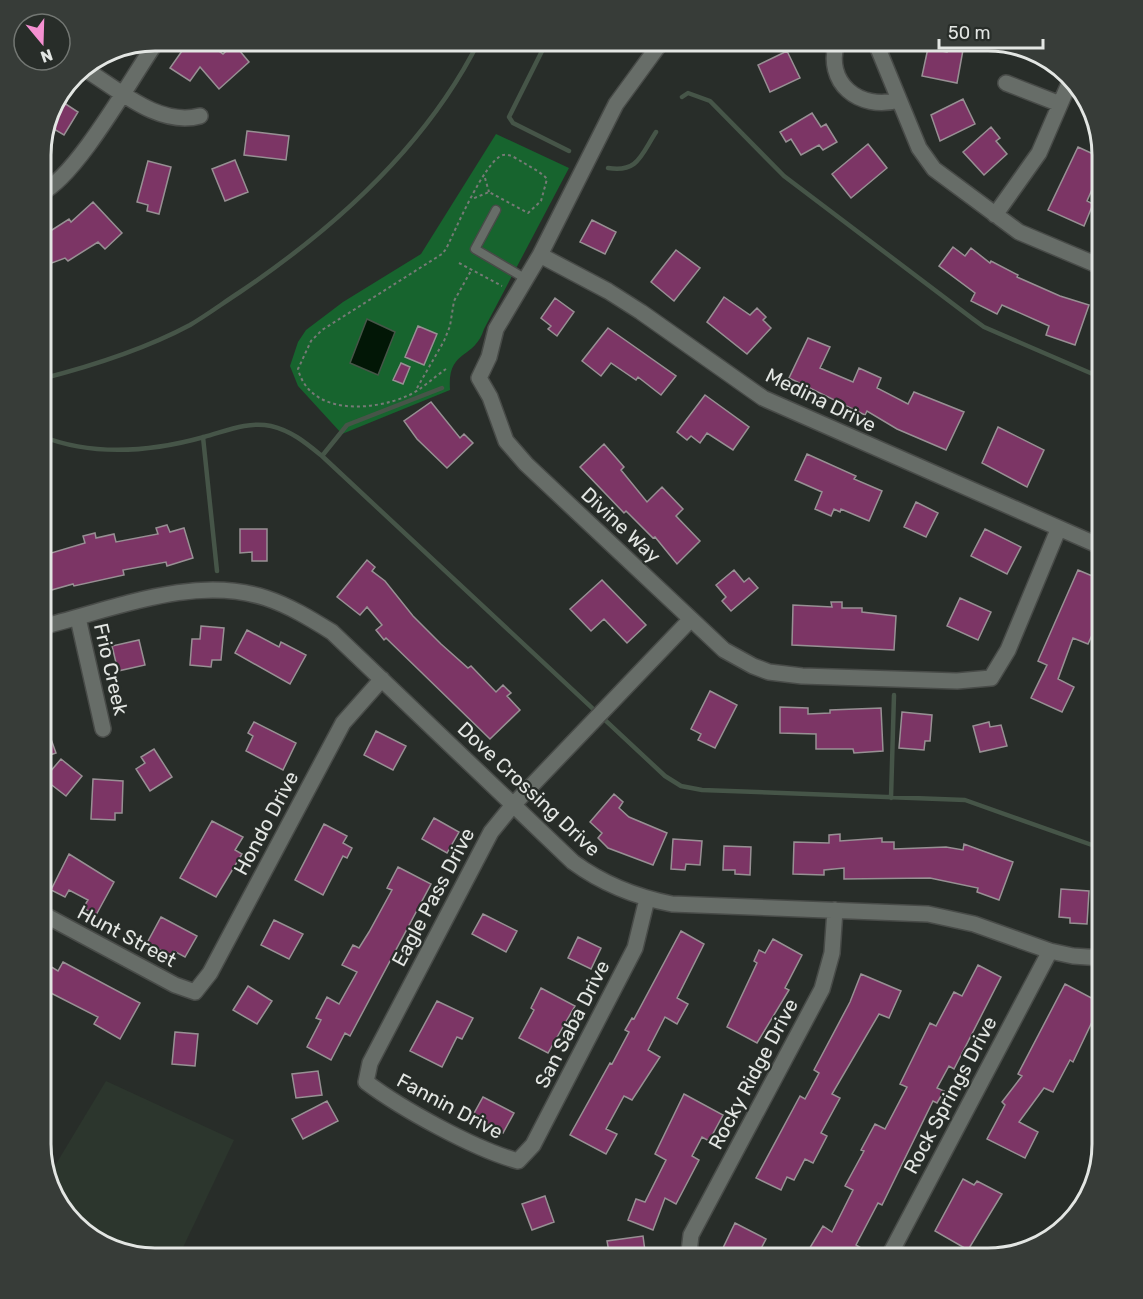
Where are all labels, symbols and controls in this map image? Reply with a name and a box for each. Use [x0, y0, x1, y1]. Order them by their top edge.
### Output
north arrow [12, 12, 72, 72]
scale bar [939, 12, 1042, 50]
text: 50 m [948, 22, 991, 44]
text: N [38, 45, 55, 67]
street label: Medina Drive [762, 363, 880, 437]
street label: Divine Way [576, 482, 666, 568]
street label: Frio Creek [89, 621, 133, 718]
street label: Dove Crossing Drive [453, 717, 605, 861]
street label: Hondo Drive [229, 767, 303, 879]
street label: Eagle Pass Drive [386, 824, 480, 970]
street label: Hunt Street [73, 900, 181, 972]
street label: San Saba Drive [530, 956, 614, 1092]
street label: Rocky Ridge Drive [703, 995, 803, 1153]
street label: Rock Springs Drive [898, 1012, 1002, 1178]
street label: Fannin Drive [393, 1068, 507, 1144]

